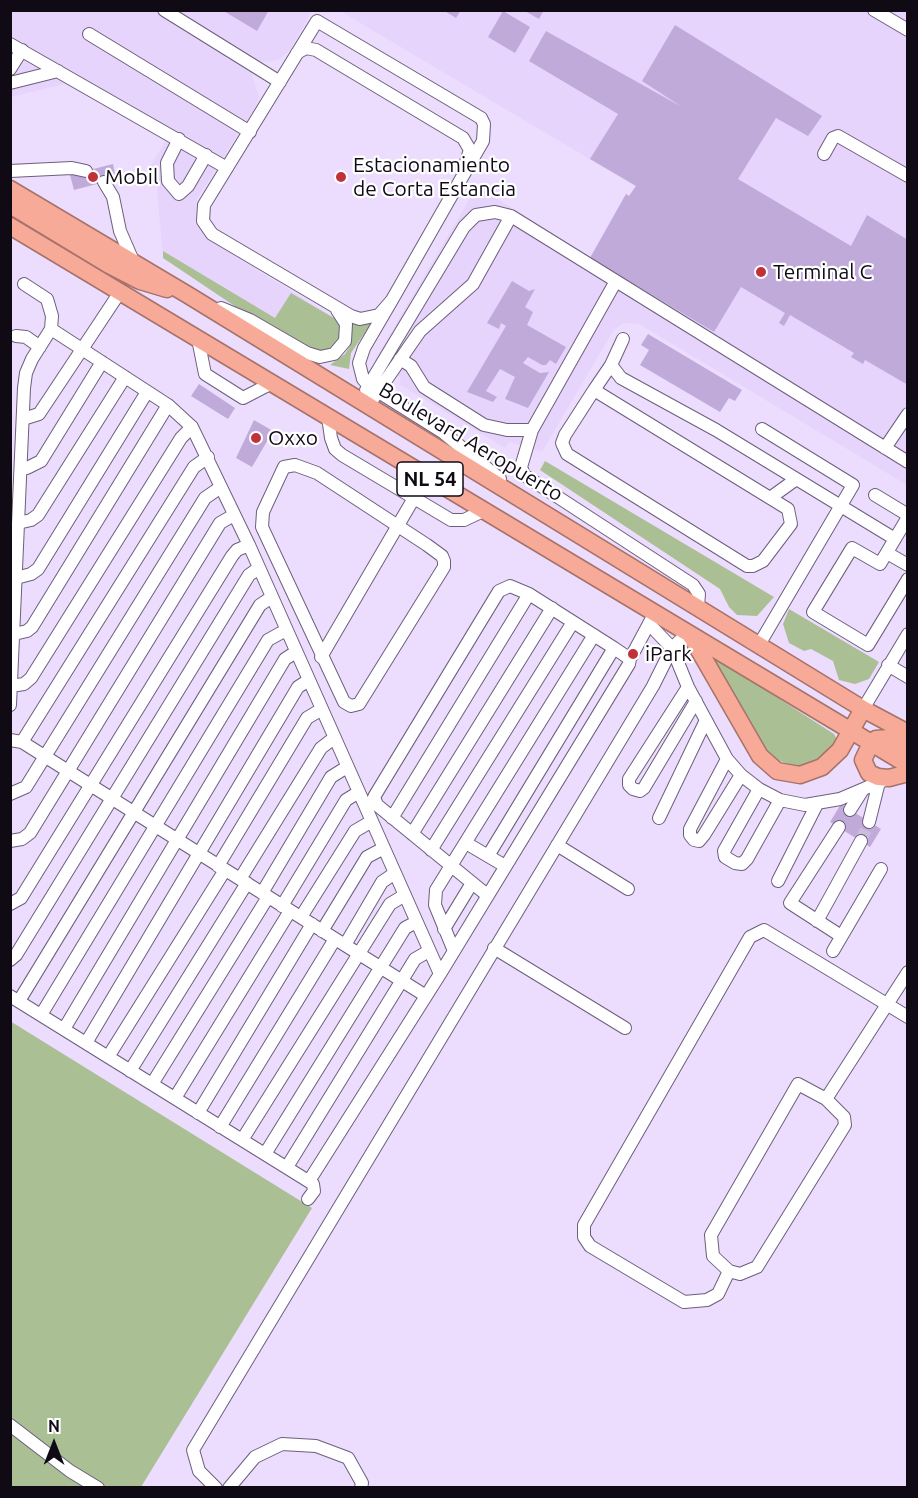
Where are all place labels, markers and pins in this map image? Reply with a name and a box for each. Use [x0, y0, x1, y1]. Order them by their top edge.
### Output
place label: Estacionamiento de Corta Estancia [353, 152, 516, 202]
place label: Mobil [105, 164, 158, 190]
marker: Mobil [86, 170, 100, 184]
marker: Estacionamiento de Corta Estancia [334, 170, 348, 184]
place label: Terminal C [773, 259, 872, 285]
marker: Terminal C [754, 265, 768, 279]
place label: Oxxo [268, 425, 318, 451]
marker: Oxxo [249, 431, 263, 445]
place label: iPark [645, 641, 692, 667]
marker: iPark [626, 647, 640, 661]

